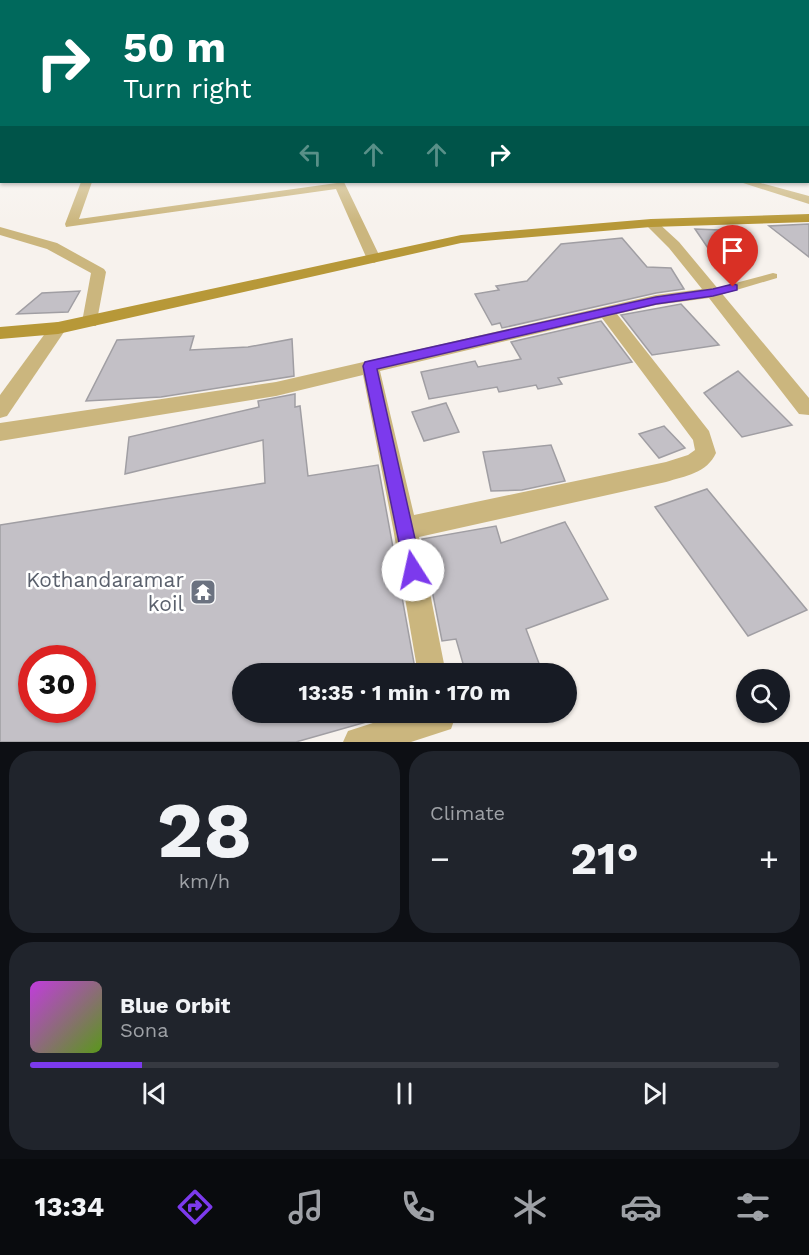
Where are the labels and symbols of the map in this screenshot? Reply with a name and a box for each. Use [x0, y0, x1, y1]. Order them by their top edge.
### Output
pin [707, 225, 758, 287]
position arrow [381, 538, 445, 602]
place label: Kothandaramar koil [26, 567, 185, 616]
temple icon: Kothandaramar koil [188, 577, 218, 607]
speed limit sign: 30 [18, 645, 96, 723]

